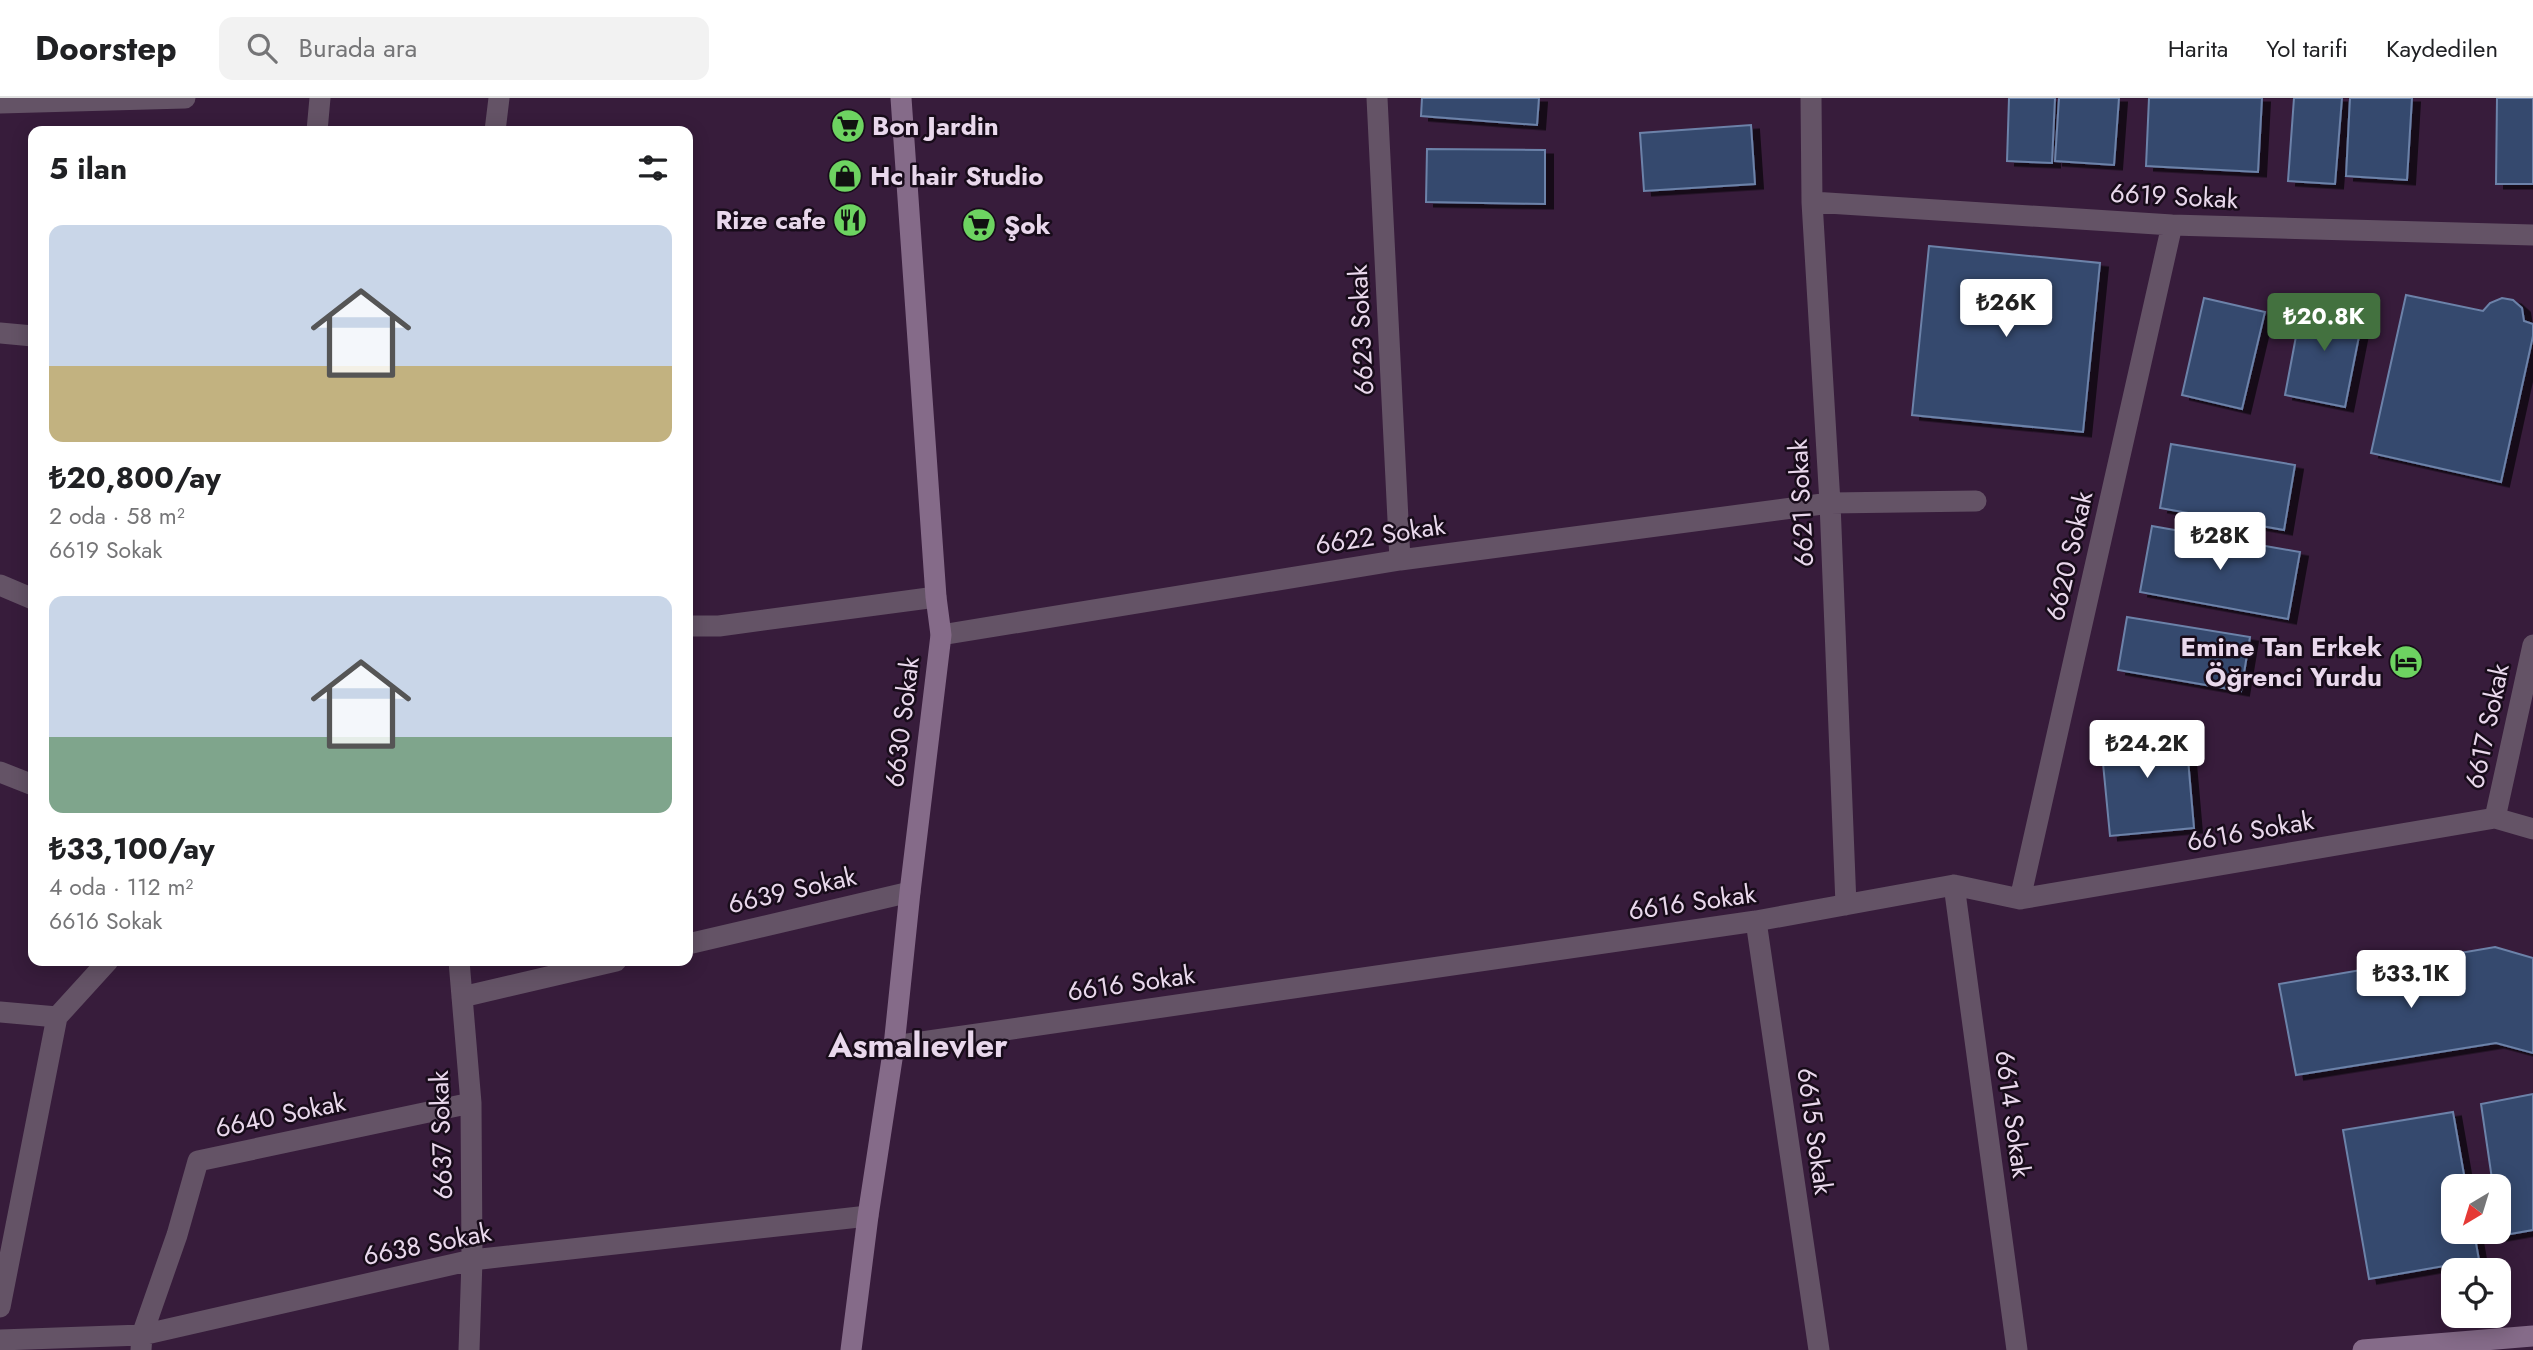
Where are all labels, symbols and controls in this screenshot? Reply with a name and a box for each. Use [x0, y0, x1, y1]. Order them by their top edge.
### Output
search box [219, 17, 709, 80]
text: Doorstep [35, 25, 177, 72]
icon: search [243, 29, 281, 67]
text: Burada ara [299, 29, 417, 67]
text: Harita [2168, 31, 2228, 66]
text: Yol tarifi [2266, 31, 2348, 66]
text: Kaydedilen [2386, 31, 2498, 66]
supermarket icon: Bon Jardin [829, 107, 867, 145]
place label: Bon Jardin [872, 107, 999, 145]
text: 5 ilan [49, 147, 127, 190]
icon: filters [634, 149, 672, 187]
shop icon: Hc hair Studio [826, 157, 864, 195]
place label: Hc hair Studio [870, 157, 1044, 195]
street label: 6619 Sokak [2109, 174, 2240, 218]
place label: Rize cafe [715, 201, 826, 239]
restaurant icon: Rize cafe [831, 201, 869, 239]
supermarket icon: Şok [960, 206, 998, 244]
place label: Şok [1004, 206, 1051, 244]
street label: 6623 Sokak [1339, 263, 1383, 396]
icon: home [298, 270, 424, 396]
pin: ₺26K [1965, 280, 2047, 339]
text: ₺26K [1976, 285, 2036, 319]
pin: ₺20.8K [2267, 294, 2381, 353]
text: ₺20.8K [2283, 299, 2365, 333]
street label: 6621 Sokak [1779, 437, 1823, 568]
text: ₺20,800/ay [49, 456, 221, 499]
street label: 6620 Sokak [2036, 487, 2102, 625]
text: 2 oda · 58 m² [49, 499, 185, 533]
street label: 6622 Sokak [1312, 506, 1448, 564]
pin: ₺28K [2179, 512, 2261, 572]
text: ₺28K [2191, 518, 2249, 552]
text: 6619 Sokak [49, 533, 162, 567]
place label: Emine Tan Erkek Öğrenci Yurdu [2181, 628, 2382, 696]
icon: home [298, 641, 424, 767]
hotel icon: Emine Tan Erkek Öğrenci Yurdu [2387, 643, 2425, 681]
street label: 6630 Sokak [875, 654, 929, 790]
street label: 6617 Sokak [2455, 659, 2519, 792]
pin: ₺24.2K [2090, 720, 2204, 780]
text: ₺24.2K [2106, 726, 2188, 760]
street label: 6616 Sokak [2184, 801, 2317, 861]
text: ₺33,100/ay [49, 827, 215, 870]
street label: 6639 Sokak [724, 857, 861, 923]
text: 4 oda · 112 m² [49, 870, 193, 904]
street label: 6616 Sokak [1626, 874, 1759, 930]
text: 6616 Sokak [49, 904, 162, 938]
pin: ₺33.1K [2354, 950, 2468, 1010]
street label: 6616 Sokak [1065, 955, 1198, 1011]
text: ₺33.1K [2373, 956, 2449, 990]
district label: Asmalıevler [827, 1022, 1008, 1069]
street label: 6614 Sokak [1985, 1048, 2041, 1181]
street label: 6615 Sokak [1787, 1065, 1843, 1198]
street label: 6637 Sokak [420, 1069, 462, 1200]
street label: 6640 Sokak [211, 1083, 349, 1147]
north arrow [2441, 1174, 2511, 1244]
map controls [2441, 1174, 2511, 1328]
street label: 6638 Sokak [360, 1213, 495, 1275]
button: locate [2441, 1258, 2511, 1328]

